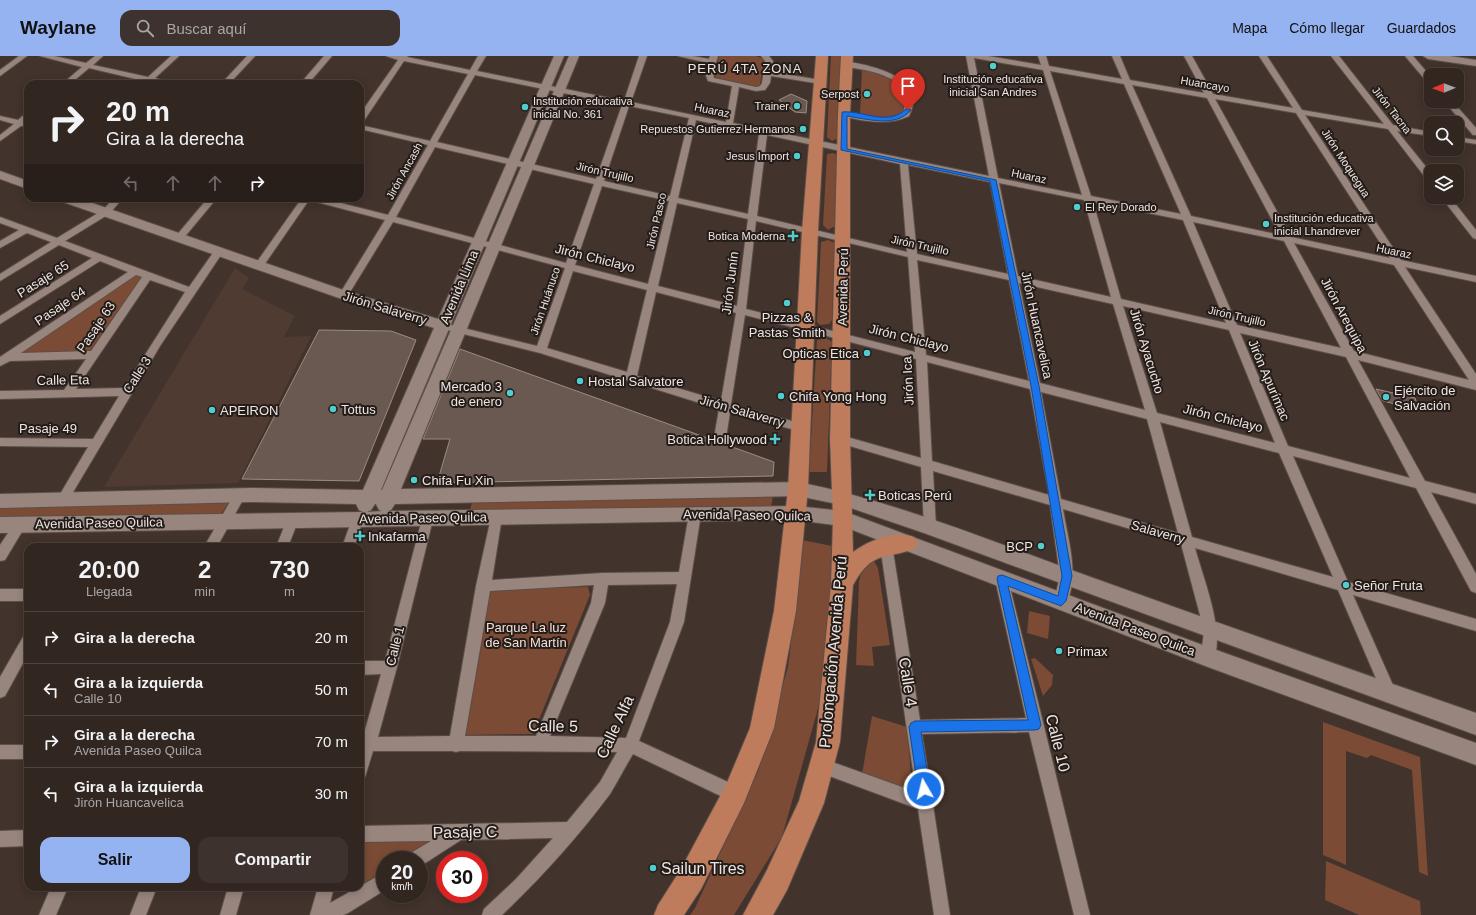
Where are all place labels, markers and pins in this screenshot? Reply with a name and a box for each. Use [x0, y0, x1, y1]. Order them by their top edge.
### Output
marker: Institución educativa inicial San Andres [988, 61, 998, 71]
pin [891, 69, 925, 110]
place label: Institución educativa inicial San Andres [943, 73, 1044, 98]
place label: Serpost [821, 88, 859, 100]
marker: Serpost [862, 89, 872, 99]
place label: Institución educativa inicial No. 361 [533, 95, 634, 120]
place label: Trainer [755, 100, 789, 112]
marker: Trainer [792, 101, 802, 111]
marker: Institución educativa inicial No. 361 [520, 102, 530, 112]
place label: Repuestos Gutierrez Hermanos [640, 123, 795, 135]
marker: Repuestos Gutierrez Hermanos [798, 124, 808, 134]
place label: Jesus Import [726, 150, 789, 162]
marker: Jesus Import [792, 151, 802, 161]
place label: El Rey Dorado [1085, 201, 1157, 213]
marker: El Rey Dorado [1072, 202, 1082, 212]
place label: Institución educativa inicial Lhandrever [1274, 212, 1375, 237]
marker: Institución educativa inicial Lhandrever [1261, 219, 1271, 229]
place label: Botica Moderna [708, 230, 786, 242]
marker: Botica Moderna [788, 231, 798, 241]
marker: Pizzas & Pastas Smith [782, 298, 792, 308]
place label: Pizzas & Pastas Smith [749, 310, 825, 340]
place label: Opticas Etica [782, 346, 860, 361]
marker: Opticas Etica [862, 348, 872, 358]
place label: Hostal Salvatore [588, 374, 683, 389]
marker: Hostal Salvatore [575, 376, 585, 386]
place label: Mercado 3 de enero [441, 379, 502, 409]
place label: Ejército de Salvación [1394, 383, 1455, 413]
marker: Mercado 3 de enero [505, 388, 515, 398]
place label: Chifa Yong Hong [789, 389, 887, 404]
marker: Chifa Yong Hong [776, 391, 786, 401]
marker: Ejército de Salvación [1381, 392, 1391, 402]
place label: Tottus [341, 402, 376, 417]
place label: APEIRON [220, 403, 279, 418]
marker: Tottus [328, 404, 338, 414]
marker: APEIRON [207, 405, 217, 415]
place label: Botica Hollywood [667, 432, 767, 447]
marker: Botica Hollywood [770, 434, 780, 444]
place label: Chifa Fu Xin [422, 473, 494, 488]
marker: Chifa Fu Xin [409, 475, 419, 485]
place label: Boticas Perú [878, 488, 952, 503]
marker: Boticas Perú [865, 490, 875, 500]
place label: Inkafarma [368, 529, 427, 544]
marker: Inkafarma [355, 531, 365, 541]
place label: BCP [1006, 539, 1033, 554]
marker: BCP [1036, 541, 1046, 551]
place label: Señor Fruta [1354, 578, 1423, 593]
marker: Señor Fruta [1341, 580, 1351, 590]
place label: Primax [1067, 644, 1108, 659]
marker: Primax [1054, 646, 1064, 656]
place label: Sailun Tires [661, 860, 745, 877]
marker: Sailun Tires [648, 863, 658, 873]

